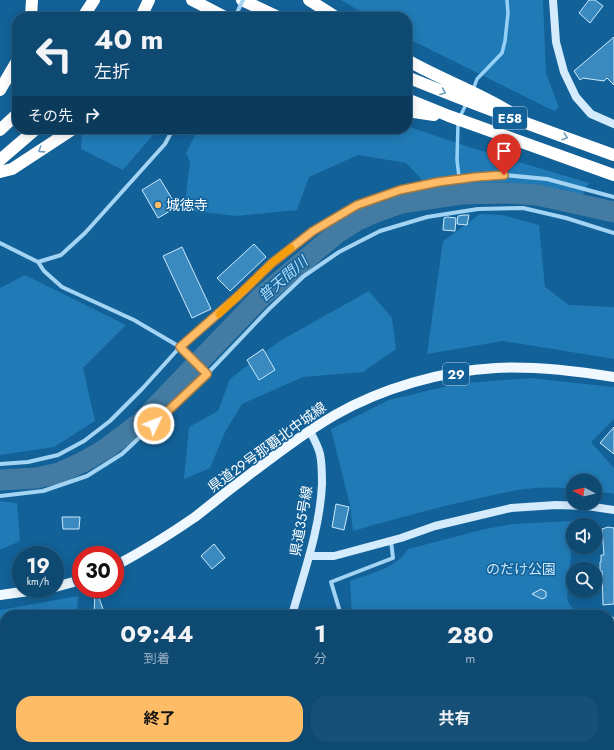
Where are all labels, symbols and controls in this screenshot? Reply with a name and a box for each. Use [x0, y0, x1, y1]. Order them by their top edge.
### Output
text: 40 m [94, 19, 163, 60]
icon: left [28, 28, 80, 80]
text: 左折 [94, 59, 130, 85]
one-way arrow [438, 87, 446, 95]
icon: right [81, 104, 103, 126]
text: その先 [28, 105, 73, 127]
road number: E58 [493, 107, 527, 129]
one-way arrow [561, 133, 568, 141]
pin [487, 134, 521, 175]
icon: arrive [493, 140, 515, 162]
one-way arrow [38, 145, 45, 152]
place label: 城徳寺 [166, 195, 208, 215]
marker: 城徳寺 [153, 200, 163, 210]
water label: 普天間川 [253, 250, 314, 307]
road number: 29 [443, 363, 469, 385]
street label: 県道29号那覇北中城線 [204, 397, 330, 497]
position arrow [133, 403, 175, 445]
north arrow [566, 474, 602, 510]
map controls [566, 474, 602, 598]
street label: 県道35号線 [285, 484, 317, 558]
button: sound [566, 518, 602, 554]
speed limit sign: 30 [72, 546, 124, 598]
text: 19 [26, 552, 50, 581]
park label: のだけ公園 [486, 559, 556, 579]
button: search [566, 562, 602, 598]
text: km/h [27, 574, 49, 589]
text: 09:44 [120, 616, 193, 651]
text: 1 [314, 616, 326, 651]
text: 280 [447, 617, 494, 652]
text: 到着 [144, 649, 170, 668]
text: 分 [314, 649, 327, 668]
text: m [465, 649, 475, 668]
button: 終了 [16, 696, 303, 742]
button: 共有 [311, 696, 598, 742]

